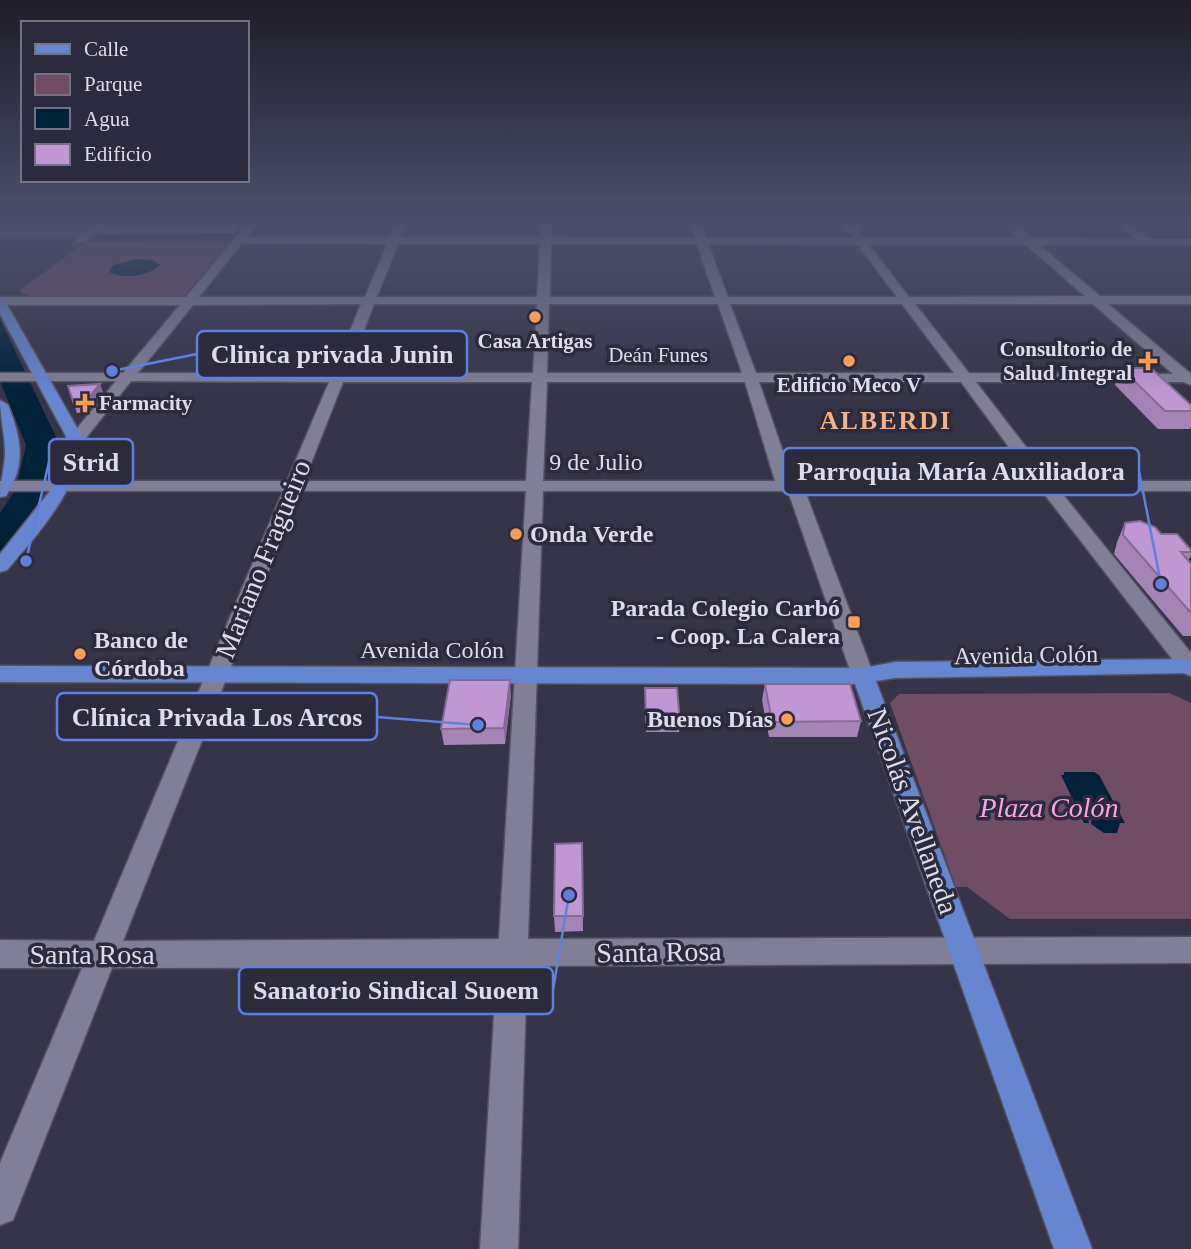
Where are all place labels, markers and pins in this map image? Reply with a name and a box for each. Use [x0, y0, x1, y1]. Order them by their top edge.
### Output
marker: Casa Artigas [527, 309, 543, 325]
place label: Casa Artigas [478, 329, 592, 353]
callout: Clinica privada Junin [197, 331, 467, 378]
place label: Consultorio de Salud Integral [1000, 337, 1132, 385]
marker: Consultorio de Salud Integral [1138, 351, 1158, 371]
marker: Edificio Meco V [841, 353, 857, 369]
place label: Edificio Meco V [777, 373, 921, 397]
place label: Farmacity [99, 391, 193, 415]
marker: Farmacity [77, 395, 93, 411]
callout: Strid [49, 439, 133, 486]
callout: Parroquia María Auxiliadora [783, 448, 1139, 495]
place label: Onda Verde [530, 521, 654, 547]
marker: Onda Verde [508, 526, 524, 542]
place label: Parada Colegio Carbó - Coop. La Calera [611, 595, 840, 649]
marker: Parada Colegio Carbó - Coop. La Calera [846, 614, 862, 630]
place label: Banco de Córdoba [94, 627, 188, 681]
marker: Banco de Córdoba [72, 646, 88, 662]
callout: Clínica Privada Los Arcos [57, 693, 377, 740]
place label: Buenos Días [647, 706, 773, 732]
marker: Buenos Días [779, 711, 795, 727]
callout: Sanatorio Sindical Suoem [239, 967, 553, 1014]

